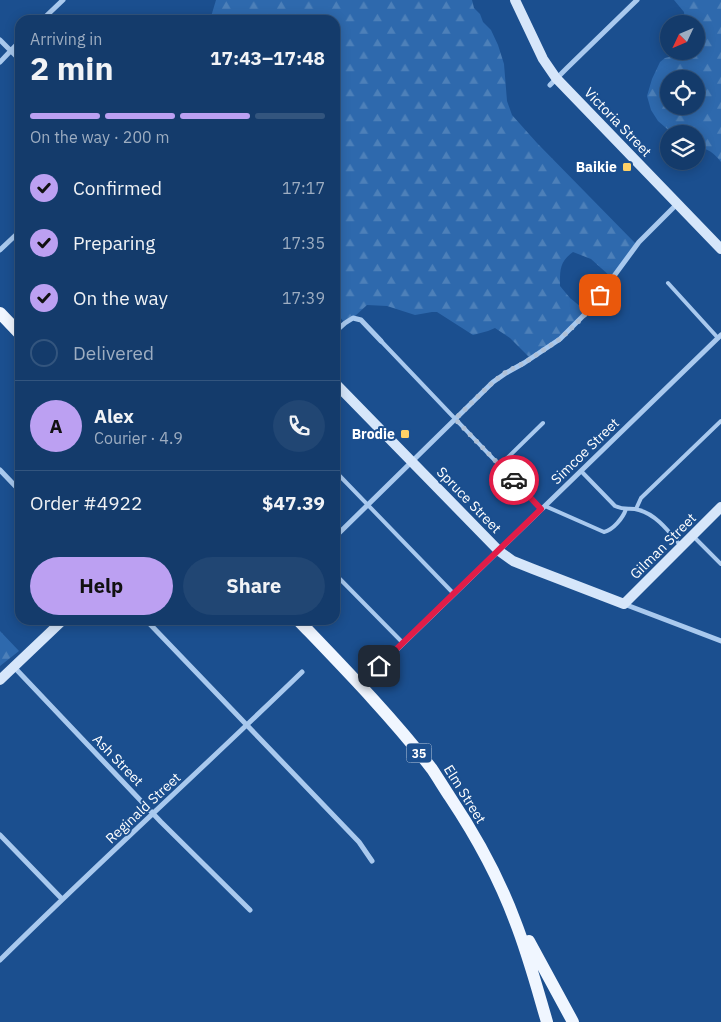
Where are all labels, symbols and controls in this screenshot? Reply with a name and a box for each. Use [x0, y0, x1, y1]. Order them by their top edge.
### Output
north arrow [660, 15, 705, 60]
map controls [660, 15, 705, 170]
text: Arriving in [30, 29, 102, 49]
text: 17:43–17:48 [210, 46, 325, 70]
text: 2 min [30, 47, 114, 89]
button: locate [660, 70, 705, 115]
street label: Victoria Street [580, 84, 656, 161]
button: layers [660, 125, 705, 170]
text: On the way · 200 m [30, 127, 169, 147]
place label: Baikie [576, 158, 617, 176]
marker: Baikie [621, 161, 633, 173]
icon: check [30, 174, 58, 202]
text: Confirmed [73, 176, 162, 200]
text: 17:17 [282, 178, 325, 198]
icon: check [30, 229, 58, 257]
text: Preparing [73, 231, 155, 255]
text: 17:35 [282, 233, 325, 253]
pin [579, 274, 621, 316]
icon: bag [586, 281, 614, 309]
icon: check [30, 284, 58, 312]
text: On the way [73, 286, 168, 310]
text: 17:39 [282, 288, 325, 308]
text: Delivered [73, 341, 154, 365]
button: phone [273, 400, 325, 452]
text: Alex [94, 404, 134, 428]
text: A [49, 414, 63, 438]
street label: Simcoe Street [547, 414, 623, 488]
place label: Brodie [352, 425, 395, 443]
text: Courier · 4.9 [94, 428, 183, 448]
marker: Brodie [399, 428, 411, 440]
courier [489, 455, 539, 505]
street label: Spruce Street [433, 463, 505, 537]
icon: car [500, 466, 528, 494]
text: Order #4922 [30, 491, 142, 515]
text: $47.39 [262, 491, 325, 515]
street label: Gilman Street [626, 509, 700, 583]
button: Help [30, 557, 173, 615]
button: Share [183, 557, 325, 615]
pin [358, 645, 400, 687]
icon: home [365, 652, 393, 680]
street label: Ash Street [89, 730, 147, 790]
road number: 35 [406, 744, 432, 762]
street label: Elm Street [440, 761, 490, 827]
street label: Reginald Street [102, 768, 184, 847]

